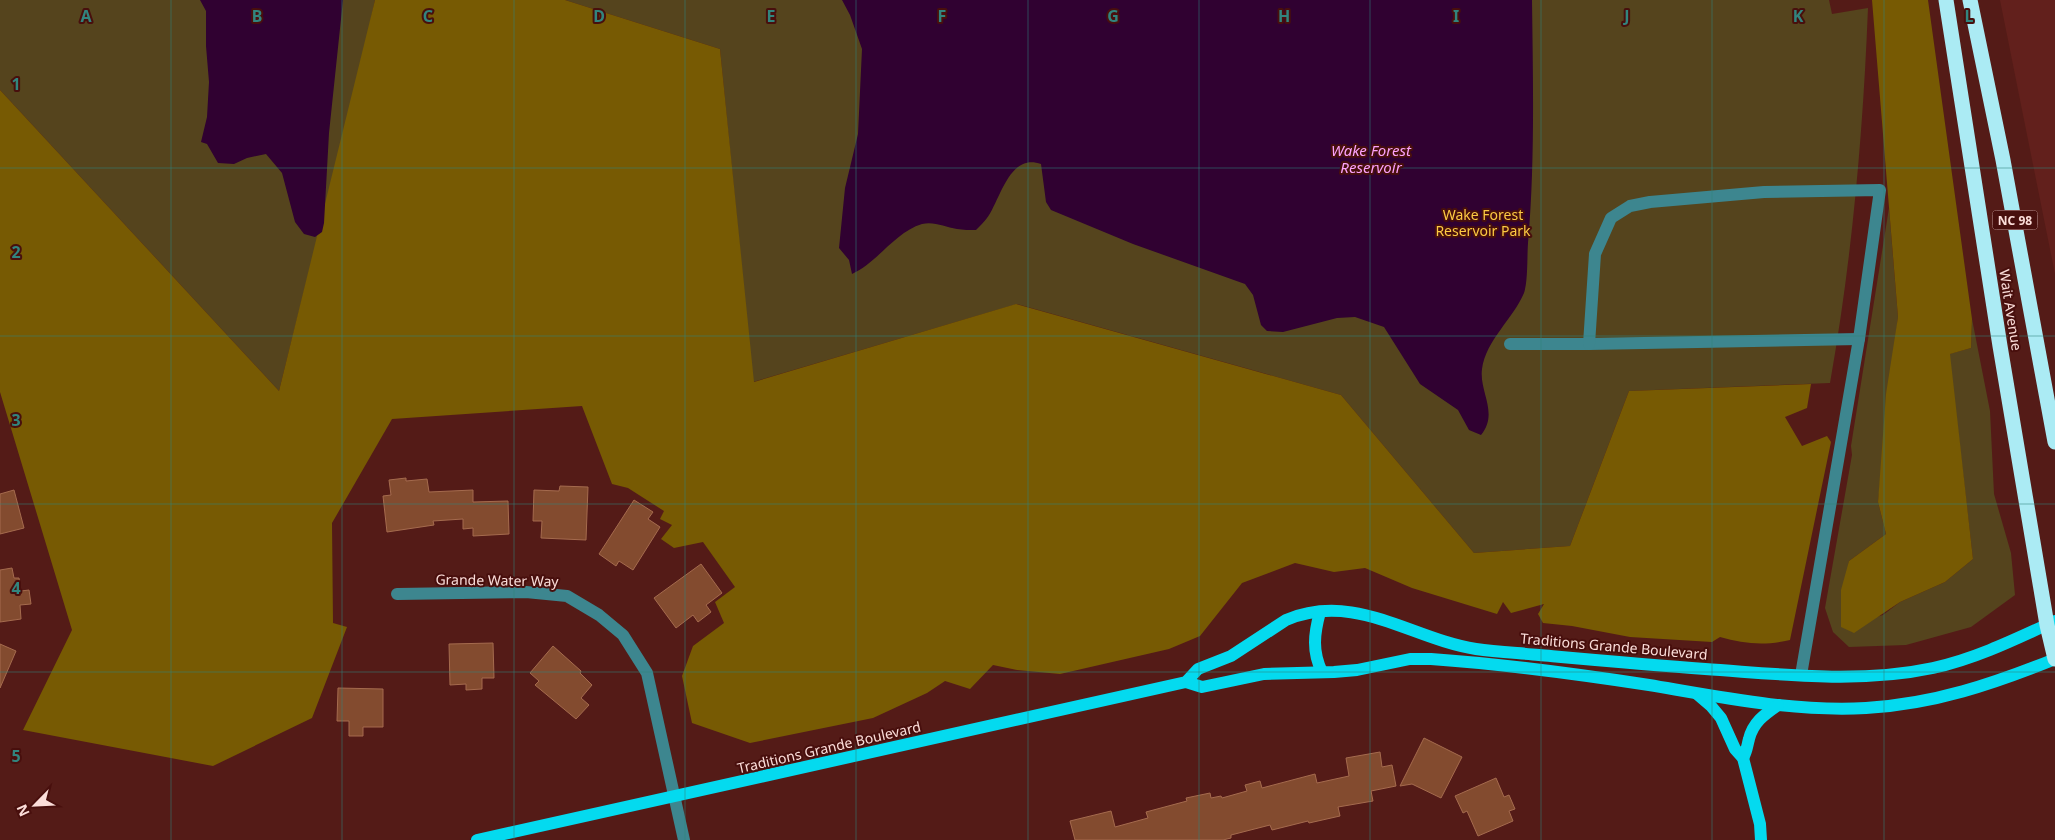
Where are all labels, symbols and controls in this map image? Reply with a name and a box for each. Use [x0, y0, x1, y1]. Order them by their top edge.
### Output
text: A [80, 5, 92, 27]
text: B [252, 5, 262, 27]
text: C [423, 5, 433, 27]
text: D [593, 5, 605, 27]
text: E [767, 5, 776, 27]
text: F [938, 5, 946, 27]
text: G [1107, 5, 1119, 27]
text: H [1278, 5, 1290, 27]
text: I [1453, 5, 1459, 27]
text: J [1622, 5, 1630, 27]
text: K [1793, 5, 1804, 27]
text: L [1965, 5, 1974, 27]
text: 1 [11, 73, 21, 95]
water label: Wake Forest Reservoir [1331, 140, 1412, 177]
park label: Wake Forest Reservoir Park [1435, 205, 1531, 240]
road number: NC 98 [1992, 210, 2038, 230]
text: 2 [11, 241, 21, 263]
street label: Wait Avenue [1995, 268, 2027, 352]
text: 3 [11, 409, 21, 431]
street label: Grande Water Way [435, 569, 560, 591]
text: 4 [11, 577, 21, 599]
street label: Traditions Grande Boulevard [1520, 628, 1708, 664]
street label: Traditions Grande Boulevard [735, 717, 923, 777]
text: 5 [11, 745, 21, 767]
north arrow [10, 780, 60, 830]
text: N [12, 801, 34, 820]

